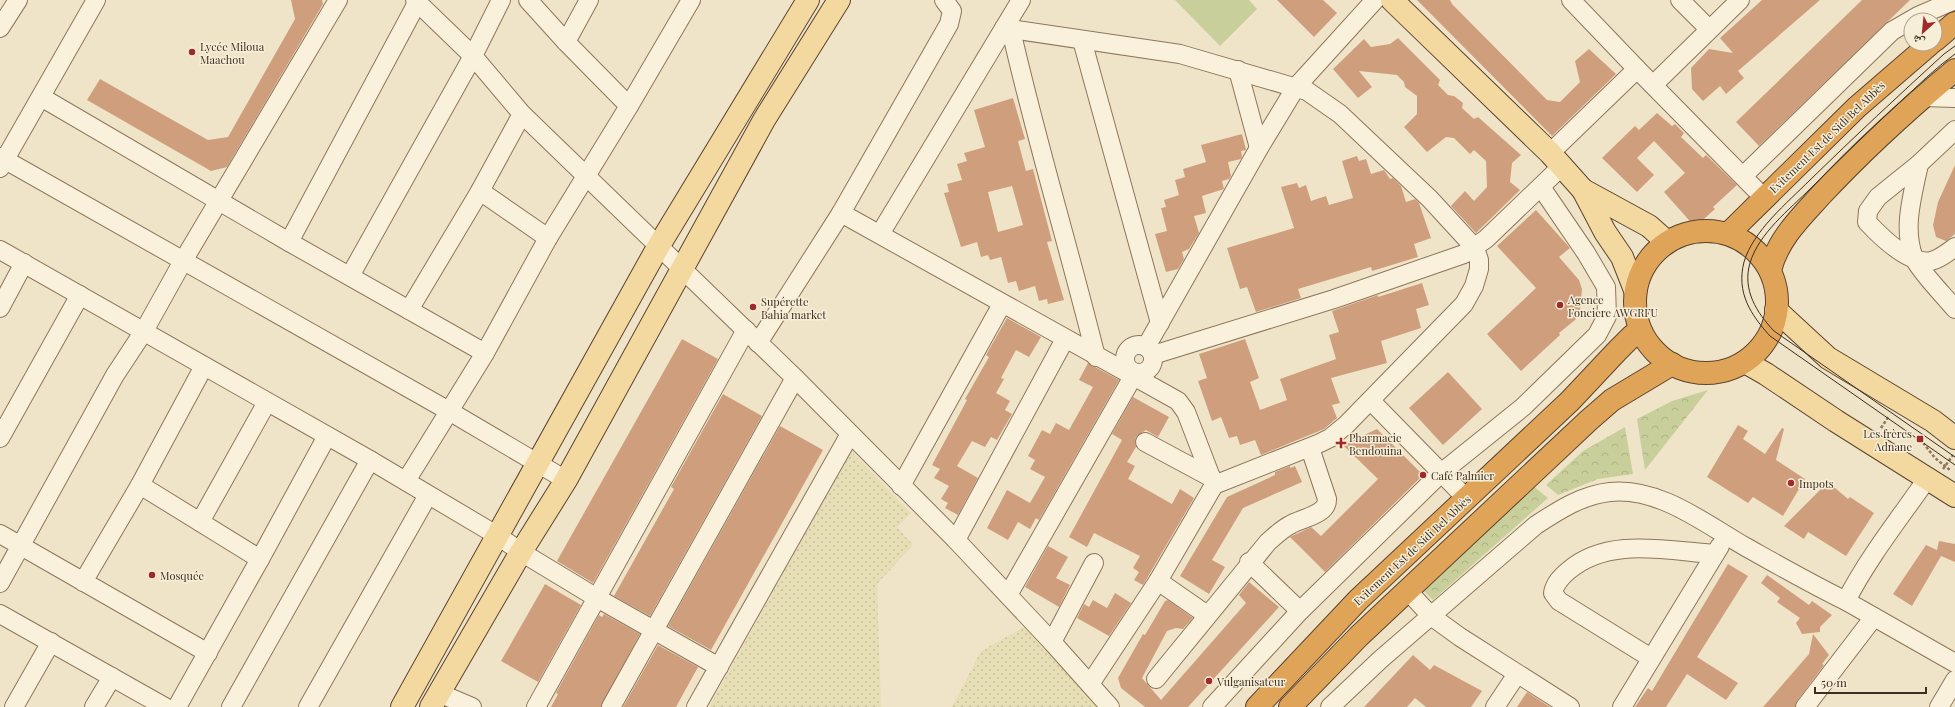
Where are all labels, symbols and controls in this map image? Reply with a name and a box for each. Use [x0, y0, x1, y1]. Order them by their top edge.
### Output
north arrow [1903, 12, 1943, 52]
text: ش [1909, 31, 1927, 51]
place label: Lycée Miloua Maachou [200, 39, 265, 67]
marker: Lycée Miloua Maachou [187, 47, 197, 57]
street label: Evitement Est de Sidi Bel Abbès [1766, 78, 1888, 196]
place label: Agence Fonciere AWGRFU [1567, 292, 1659, 320]
place label: Supérette Bahia market [761, 294, 826, 322]
marker: Agence Fonciere AWGRFU [1555, 300, 1565, 310]
marker: Supérette Bahia market [748, 302, 758, 312]
place label: Les frères Adnane [1863, 426, 1912, 454]
place label: Pharmacie Bendouina [1349, 430, 1403, 458]
marker: Les frères Adnane [1915, 434, 1925, 444]
marker: Pharmacie Bendouina [1336, 438, 1346, 448]
place label: Café Palmier [1431, 468, 1494, 483]
marker: Café Palmier [1418, 470, 1428, 480]
place label: Impots [1799, 476, 1834, 491]
marker: Impots [1786, 478, 1796, 488]
street label: Evitement Est de Sidi Bel Abbès [1350, 492, 1474, 608]
place label: Mosquée [160, 568, 204, 583]
marker: Mosquée [147, 570, 157, 580]
scale bar [1815, 669, 1926, 695]
place label: Vulganisateur [1216, 674, 1285, 689]
text: 50 m [1821, 674, 1847, 690]
marker: Vulganisateur [1204, 676, 1214, 686]

